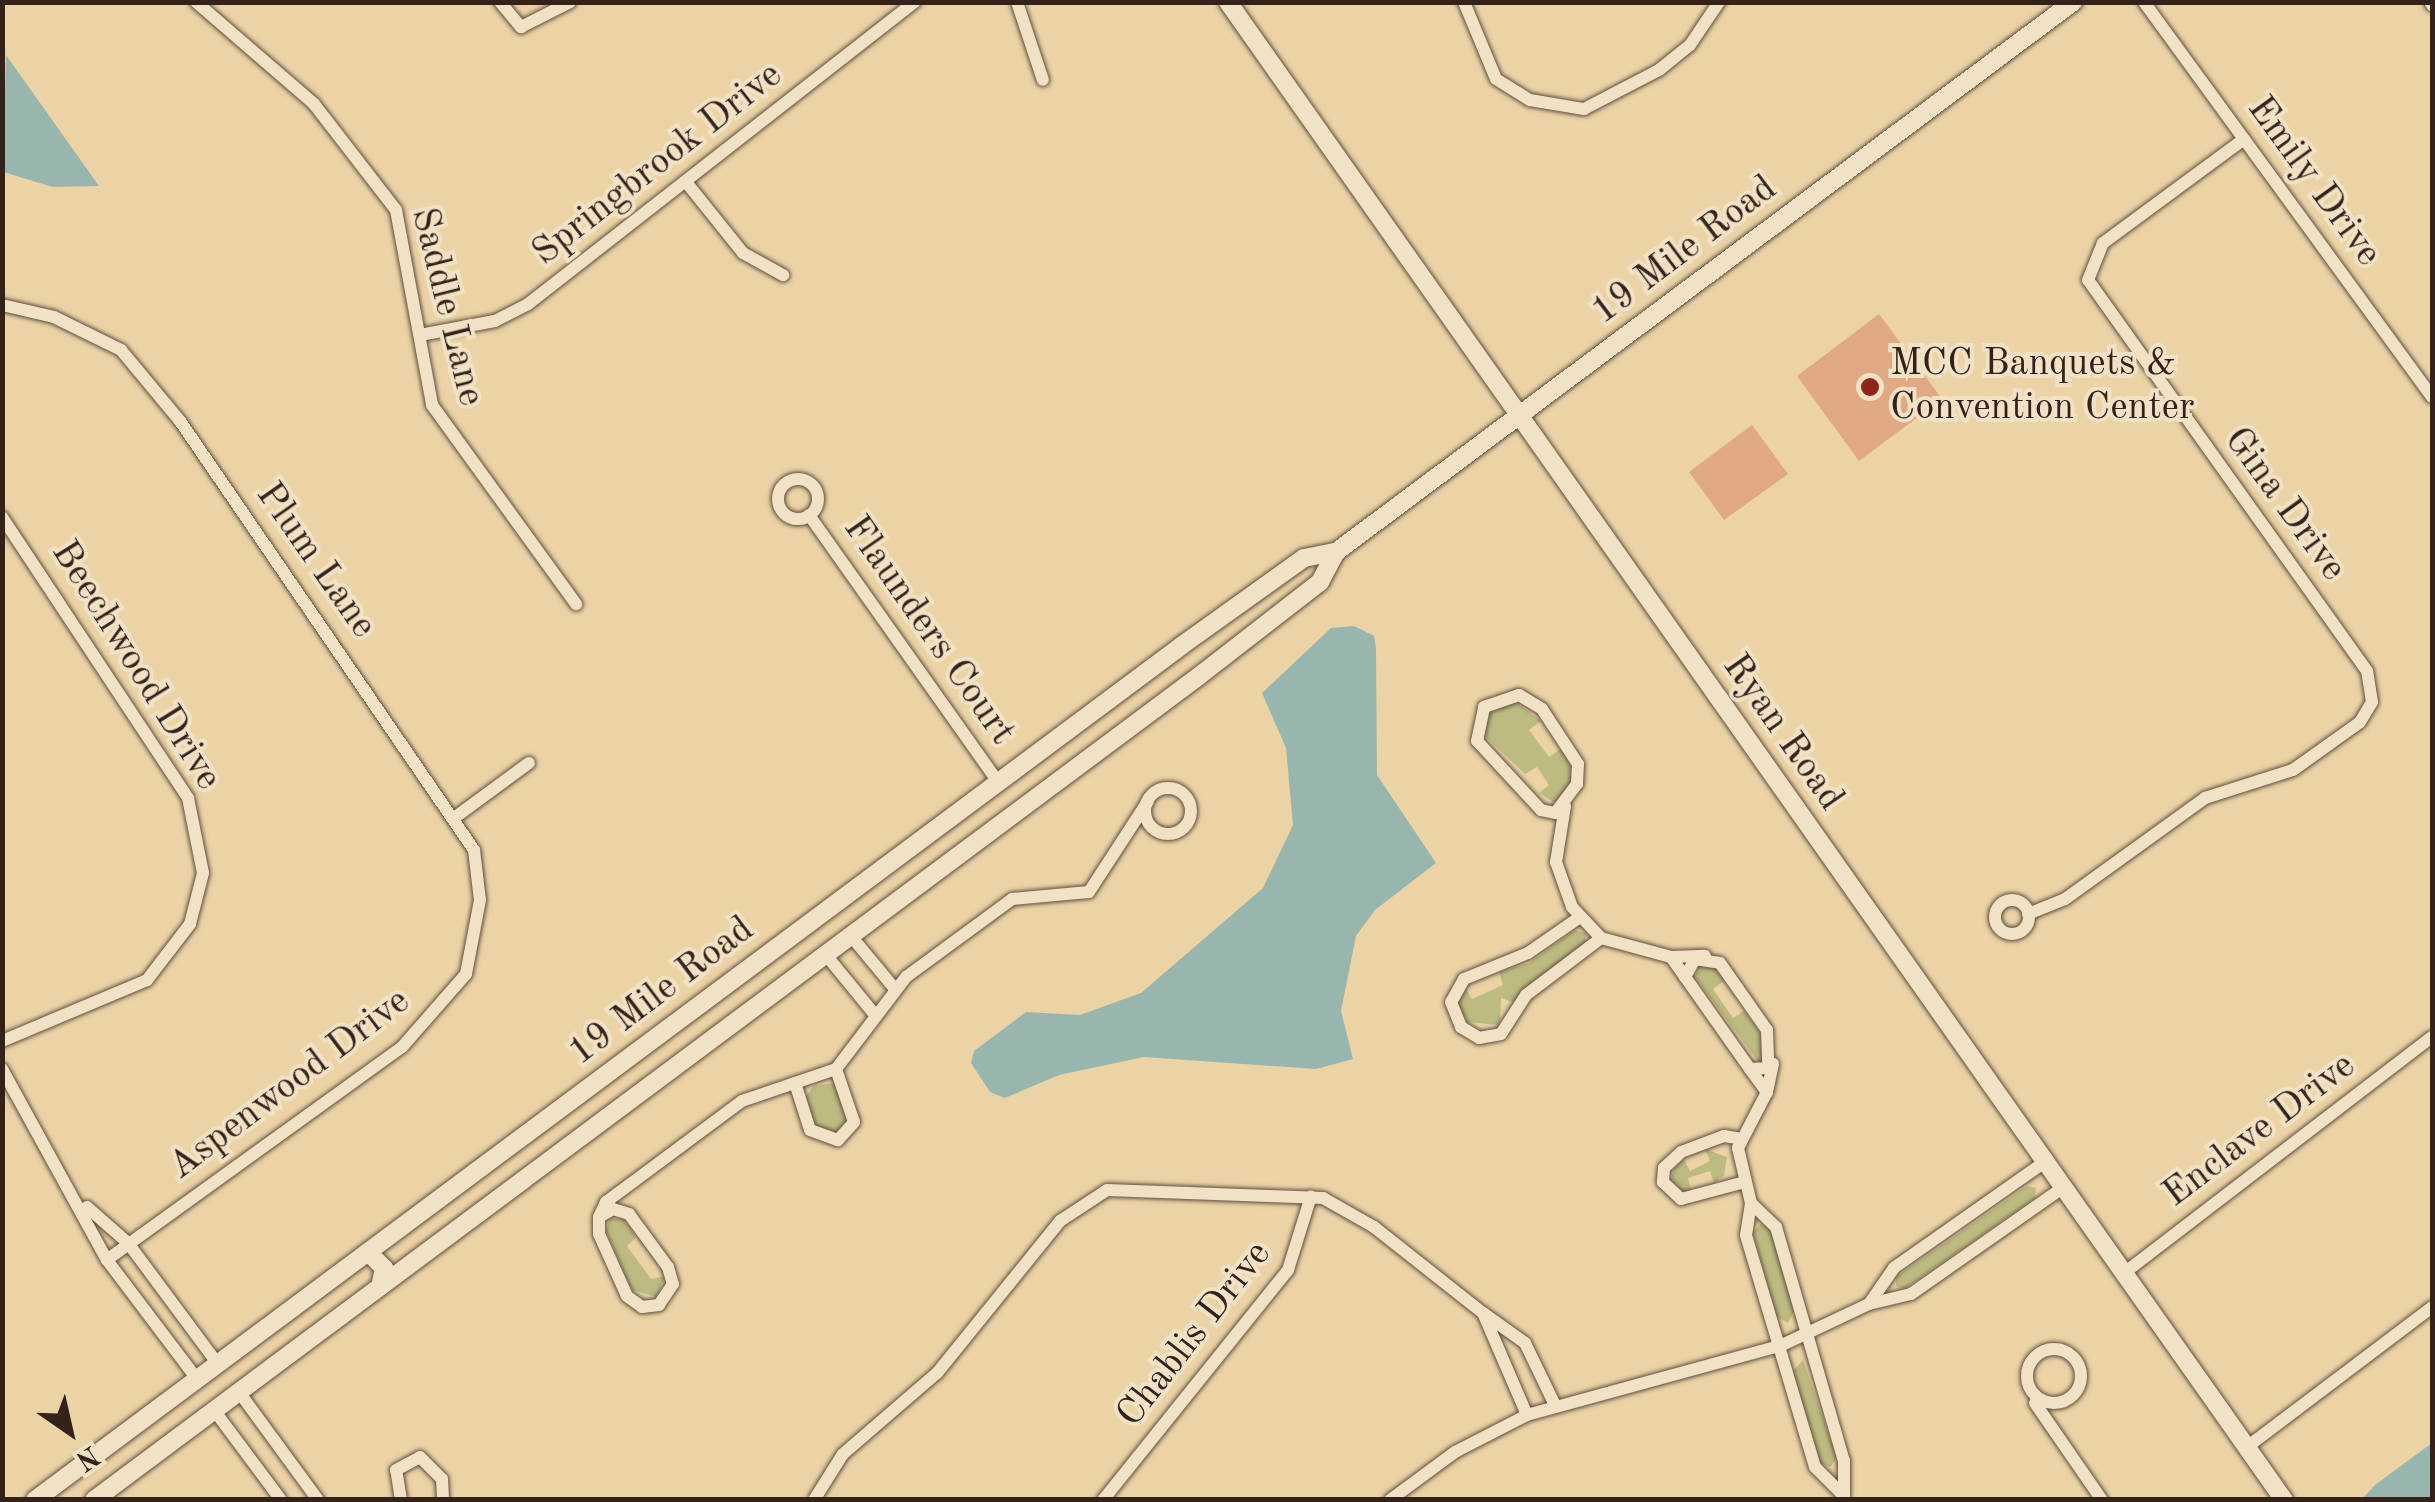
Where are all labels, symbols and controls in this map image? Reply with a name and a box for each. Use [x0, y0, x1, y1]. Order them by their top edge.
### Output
street label: Springbrook Drive [524, 53, 792, 277]
street label: Emily Drive [2236, 88, 2390, 276]
street label: 19 Mile Road [1583, 167, 1787, 335]
street label: Saddle Lane [399, 203, 493, 411]
place label: MCC Banquets & Convention Center [1890, 342, 2195, 432]
marker: MCC Banquets & Convention Center [1859, 376, 1881, 398]
street label: Gina Drive [2213, 419, 2355, 591]
street label: Plum Lane [245, 474, 385, 648]
street label: Flaunders Court [832, 508, 1024, 754]
street label: Beechwood Drive [40, 533, 230, 799]
street label: Ryan Road [1711, 646, 1853, 820]
street label: 19 Mile Road [560, 908, 764, 1076]
street label: Aspenwood Drive [160, 979, 420, 1191]
street label: Enclave Drive [2155, 1044, 2365, 1218]
street label: Chablis Drive [1108, 1233, 1282, 1437]
north arrow [20, 1382, 120, 1482]
text: N [70, 1439, 103, 1474]

